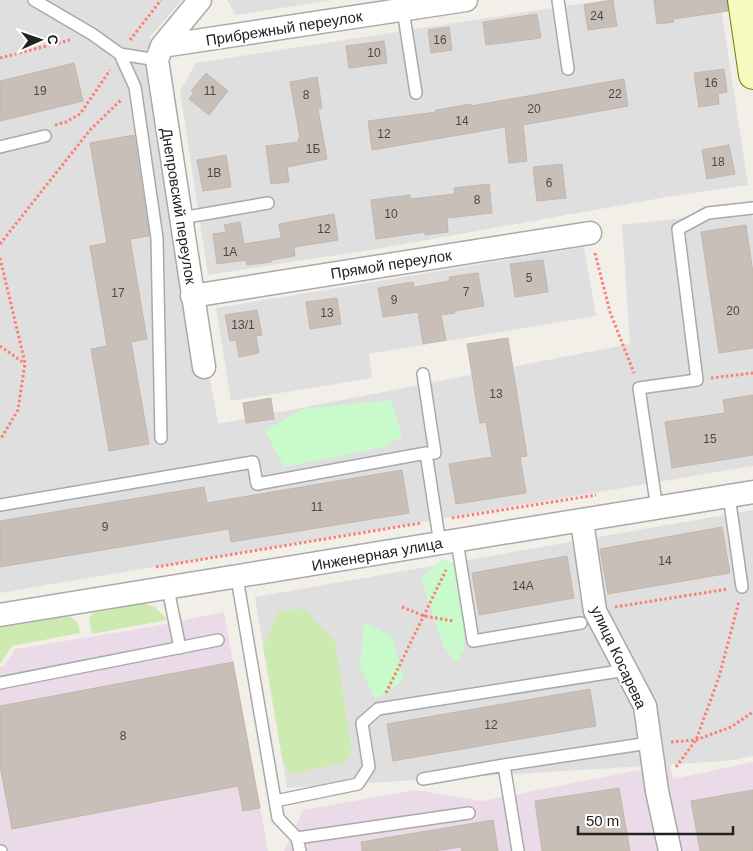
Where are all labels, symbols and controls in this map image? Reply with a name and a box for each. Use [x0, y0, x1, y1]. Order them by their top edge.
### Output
street label: Прибрежный переулок [205, 7, 364, 49]
house number: 24 [590, 9, 604, 23]
north arrow [15, 15, 65, 65]
house number: 16 [433, 33, 447, 47]
text: С [45, 34, 61, 45]
house number: 10 [367, 46, 381, 60]
house number: 16 [704, 76, 718, 90]
house number: 19 [33, 84, 47, 98]
house number: 11 [204, 84, 217, 98]
house number: 22 [608, 87, 622, 101]
house number: 8 [303, 88, 310, 102]
house number: 20 [527, 102, 541, 116]
house number: 14 [455, 114, 469, 128]
street label: Днепровский переулок [158, 126, 200, 286]
house number: 12 [377, 127, 391, 141]
house number: 1Б [306, 142, 320, 156]
house number: 18 [711, 155, 725, 169]
house number: 1В [207, 166, 221, 180]
house number: 6 [546, 176, 553, 190]
house number: 8 [474, 193, 481, 207]
house number: 10 [384, 207, 398, 221]
house number: 12 [317, 222, 331, 236]
house number: 1А [223, 245, 237, 259]
street label: Прямой переулок [329, 246, 453, 282]
house number: 5 [526, 271, 533, 285]
house number: 7 [463, 285, 470, 299]
house number: 17 [111, 286, 125, 300]
house number: 9 [391, 293, 398, 307]
house number: 20 [726, 304, 740, 318]
house number: 13 [320, 306, 334, 320]
house number: 13/1 [231, 318, 255, 332]
house number: 13 [489, 387, 503, 401]
house number: 15 [703, 432, 717, 446]
house number: 11 [311, 500, 324, 514]
house number: 9 [102, 520, 109, 534]
street label: Инженерная улица [310, 534, 444, 574]
house number: 14 [658, 554, 672, 568]
house number: 14А [512, 579, 534, 593]
street label: улица Косарева [588, 603, 650, 712]
house number: 12 [484, 718, 498, 732]
house number: 8 [120, 729, 127, 743]
scale bar [578, 804, 733, 836]
text: 50 m [586, 812, 619, 829]

